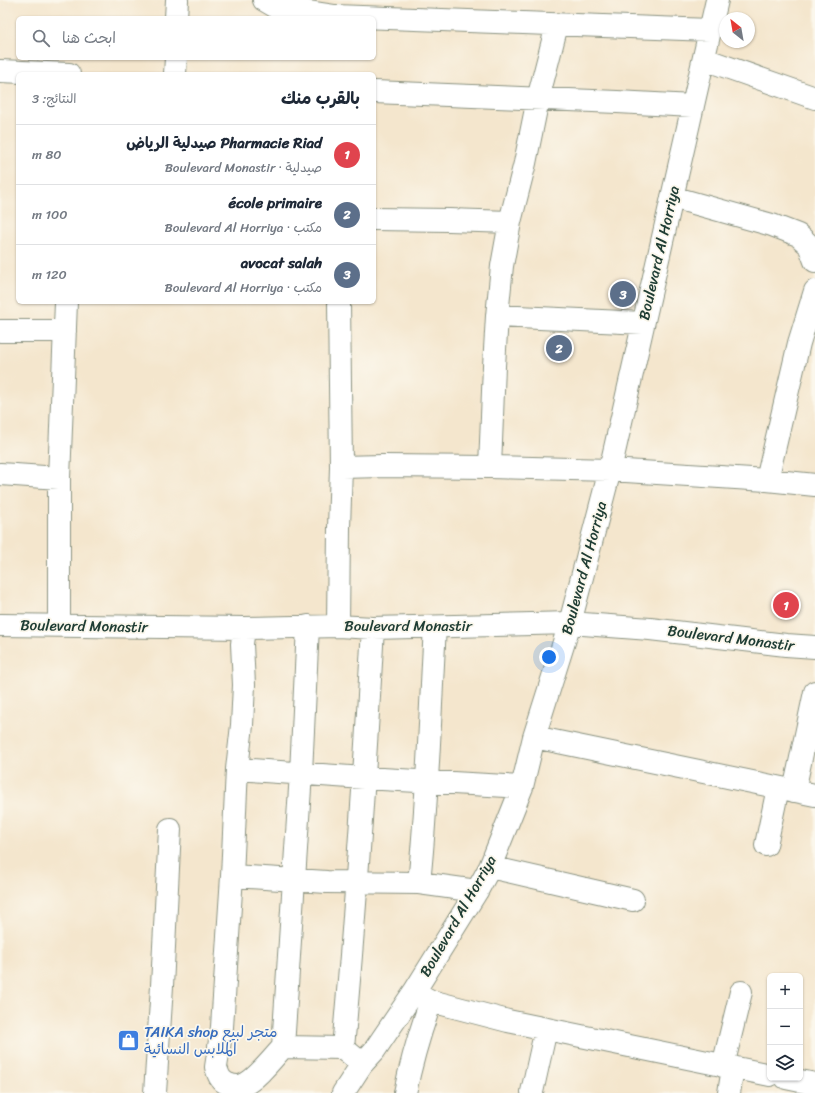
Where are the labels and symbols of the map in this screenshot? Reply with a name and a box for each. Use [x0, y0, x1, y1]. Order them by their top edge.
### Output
north arrow [719, 12, 755, 48]
street label: Boulevard Al Horriya [631, 183, 687, 323]
pin: 3 [610, 279, 636, 309]
pin: 2 [546, 333, 572, 363]
street label: Boulevard Al Horriya [554, 498, 614, 638]
pin: 1 [773, 590, 799, 620]
street label: Boulevard Monastir [20, 612, 149, 640]
street label: Boulevard Monastir [344, 613, 473, 639]
street label: Boulevard Monastir [666, 617, 797, 659]
your location [539, 647, 559, 667]
street label: Boulevard Al Horriya [412, 850, 504, 982]
place label: TAIKA shop متجر لبيع الملابس النسائية [144, 1019, 277, 1062]
shop icon: TAIKA shop متجر لبيع الملابس النسائية [115, 1028, 141, 1054]

